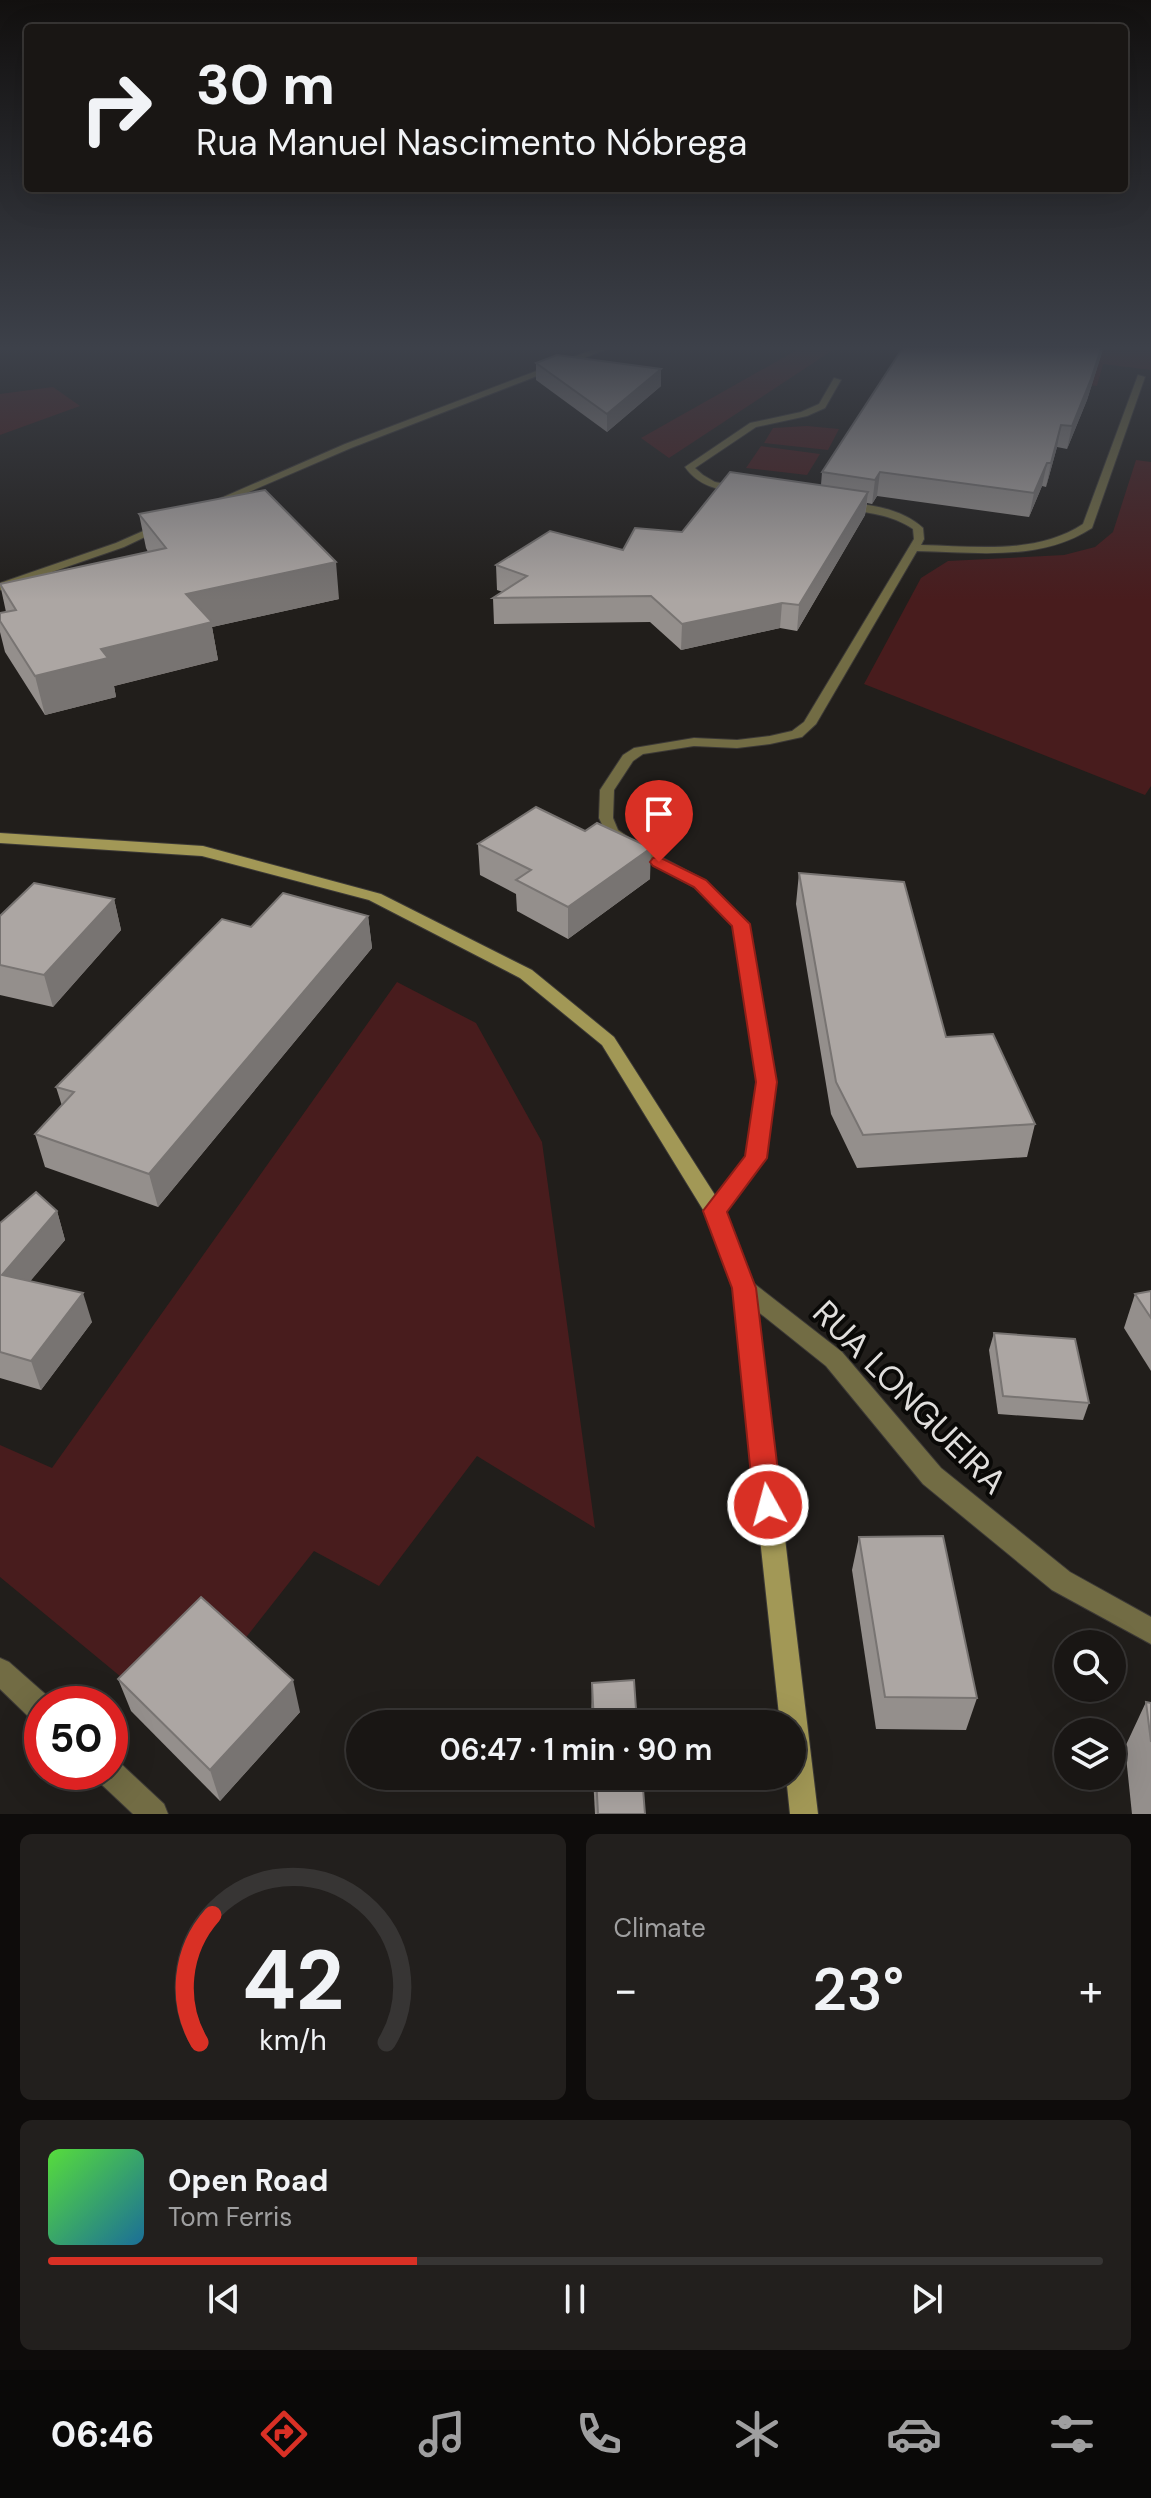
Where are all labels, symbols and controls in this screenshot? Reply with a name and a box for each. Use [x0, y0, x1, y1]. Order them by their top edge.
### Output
text: 30 m [196, 48, 335, 121]
icon: right [64, 56, 168, 160]
text: Rua Manuel Nascimento Nóbrega [196, 119, 747, 166]
pin [625, 780, 693, 862]
icon: arrive [637, 792, 681, 836]
street label: RUA LONGUEIRA [803, 1291, 1016, 1504]
position arrow [726, 1463, 810, 1547]
map controls [1054, 1630, 1126, 1790]
button: search [1054, 1630, 1126, 1702]
speed limit sign: 50 [24, 1686, 128, 1790]
button: layers [1054, 1718, 1126, 1790]
text: 06:47 · 1 min · 90 m [440, 1730, 712, 1769]
text: Climate [614, 1911, 706, 1945]
text: 42 [242, 1926, 344, 2035]
text: 23° [812, 1950, 904, 2029]
text: − [614, 1961, 638, 2019]
text: + [1079, 1961, 1103, 2019]
text: km/h [259, 2022, 327, 2059]
text: Open Road [168, 2161, 328, 2200]
text: Tom Ferris [168, 2200, 292, 2234]
icon: previous [202, 2277, 246, 2321]
icon: pause [553, 2277, 597, 2321]
icon: next [905, 2277, 949, 2321]
icon: directions [256, 2406, 312, 2462]
icon: music [414, 2406, 470, 2462]
icon: phone [571, 2406, 627, 2462]
icon: climate [729, 2406, 785, 2462]
icon: car [886, 2406, 942, 2462]
icon: filters [1044, 2406, 1100, 2462]
text: 06:46 [51, 2411, 154, 2458]

